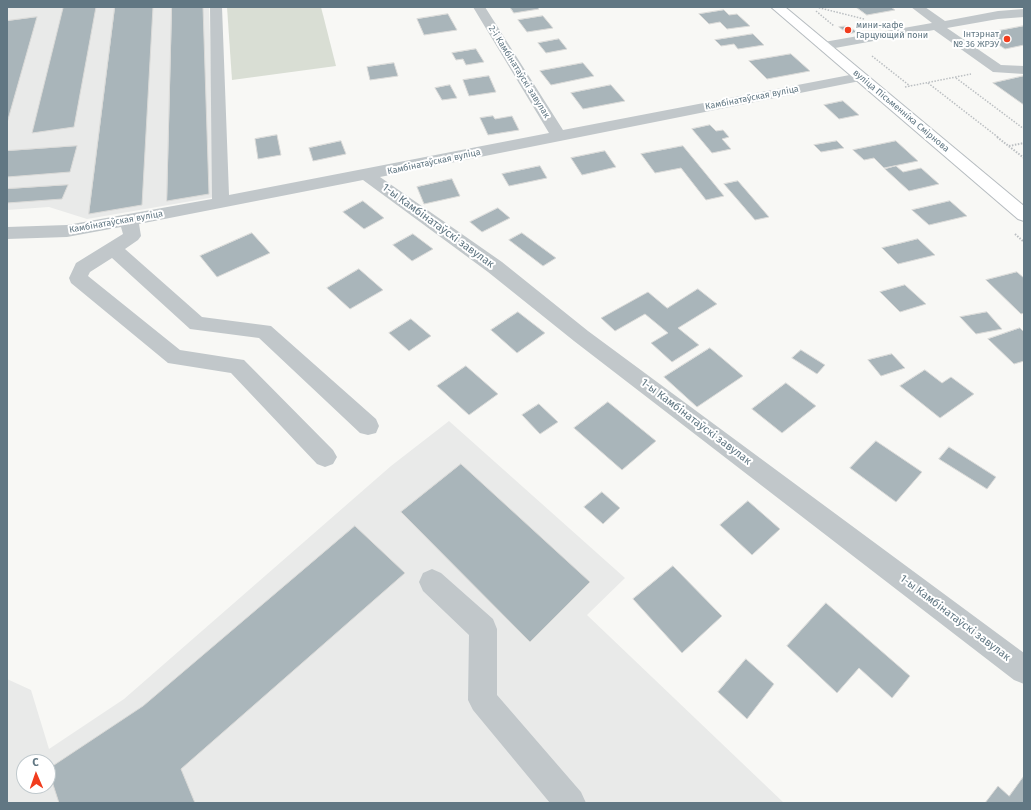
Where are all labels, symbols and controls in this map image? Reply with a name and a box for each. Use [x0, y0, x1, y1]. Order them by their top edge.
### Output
place label: мини-кафе Гарцующий пони [856, 20, 928, 41]
street label: 2-і Камбінатаўскі завулак [486, 24, 552, 120]
marker: мини-кафе Гарцующий пони [843, 25, 853, 35]
place label: Інтэрнат № 36 ЖРЭУ [953, 29, 999, 50]
marker: Інтэрнат № 36 ЖРЭУ [1002, 34, 1012, 44]
street label: вуліца Пісьменніка Смірнова [851, 67, 951, 155]
street label: Камбінатаўская вуліца [704, 84, 800, 112]
street label: Камбінатаўская вуліца [386, 147, 482, 177]
street label: 1-ы Камбінатаўскі завулак [379, 181, 497, 271]
street label: Камбінатаўская вуліца [68, 208, 164, 236]
street label: 1-ы Камбінатаўскі завулак [638, 376, 754, 468]
street label: 1-ы Камбінатаўскі завулак [897, 572, 1013, 664]
north arrow [16, 754, 56, 794]
text: С [32, 756, 39, 769]

